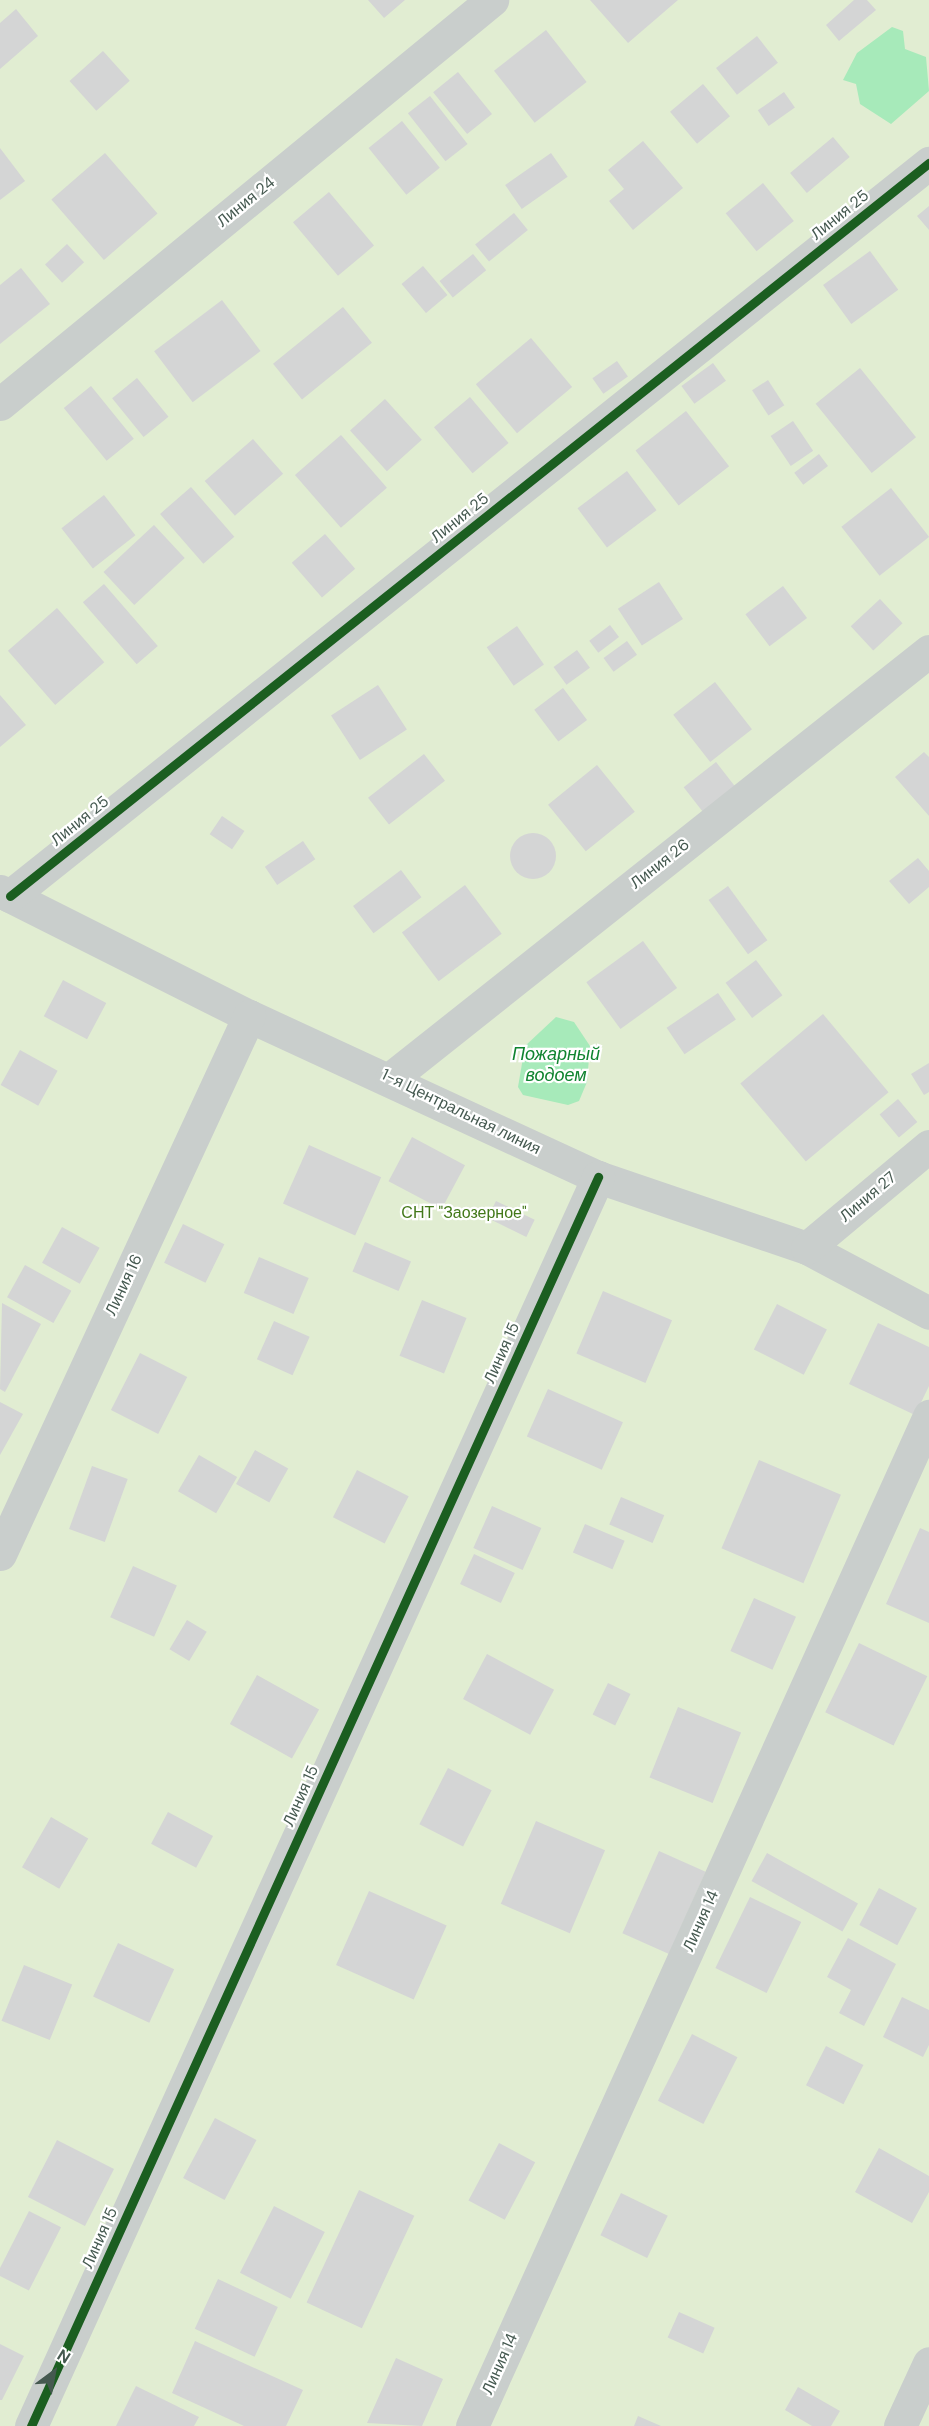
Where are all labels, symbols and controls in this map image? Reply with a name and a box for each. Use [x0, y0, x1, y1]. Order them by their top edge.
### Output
street label: Линия 24 [213, 173, 279, 231]
street label: Линия 25 [807, 186, 873, 244]
street label: Линия 25 [427, 489, 493, 547]
street label: Линия 25 [47, 792, 113, 850]
street label: Линия 26 [627, 835, 693, 893]
water label: Пожарный водоем [512, 1044, 600, 1086]
street label: 1-я Центральная линия [378, 1065, 544, 1159]
street label: Линия 27 [836, 1168, 900, 1226]
park label: СНТ "Заозерное" [401, 1203, 527, 1223]
street label: Линия 16 [102, 1251, 146, 1319]
street label: Линия 15 [480, 1319, 524, 1387]
street label: Линия 15 [279, 1762, 323, 1830]
street label: Линия 14 [679, 1887, 723, 1955]
street label: Линия 15 [78, 2204, 122, 2272]
street label: Линия 14 [478, 2330, 522, 2398]
north arrow [24, 2342, 84, 2402]
text: N [53, 2344, 74, 2368]

